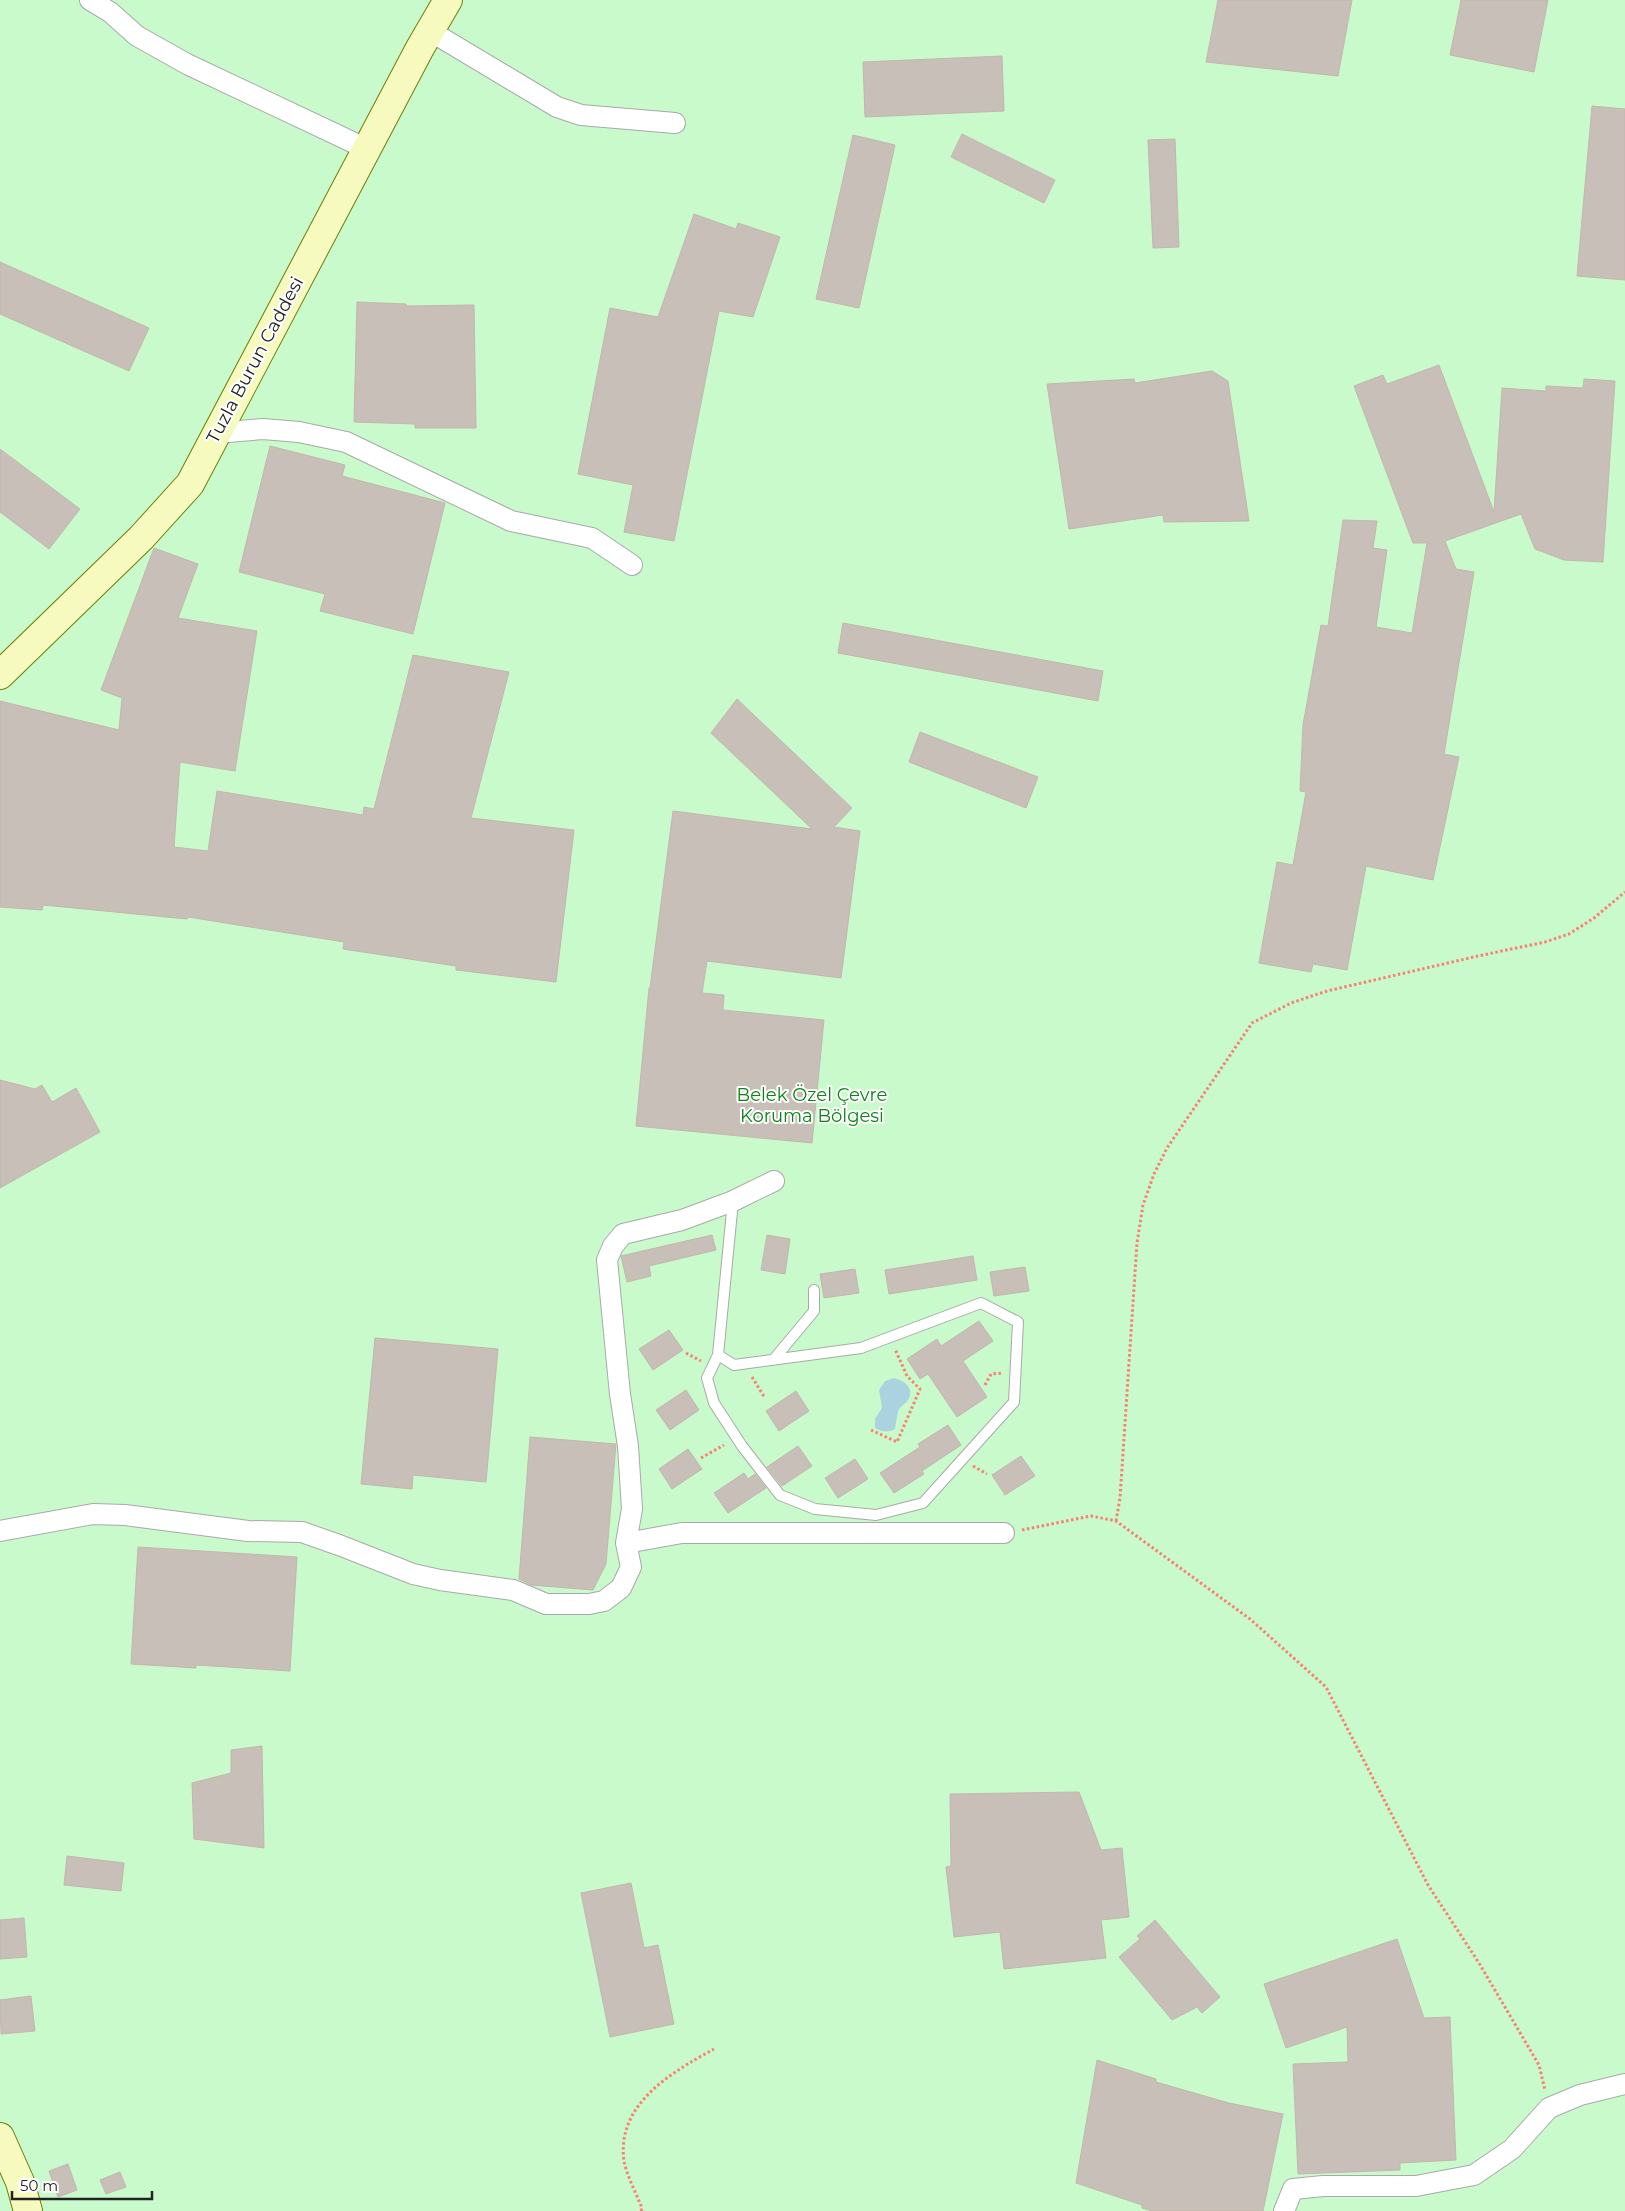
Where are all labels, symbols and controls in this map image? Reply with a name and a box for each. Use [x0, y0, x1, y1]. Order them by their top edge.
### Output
street label: Tuzla Burun Caddesi [202, 273, 308, 447]
park label: Belek Özel Çevre Koruma Bölgesi [737, 1084, 888, 1127]
scale bar [12, 2168, 152, 2200]
text: 50 m [20, 2176, 58, 2195]

